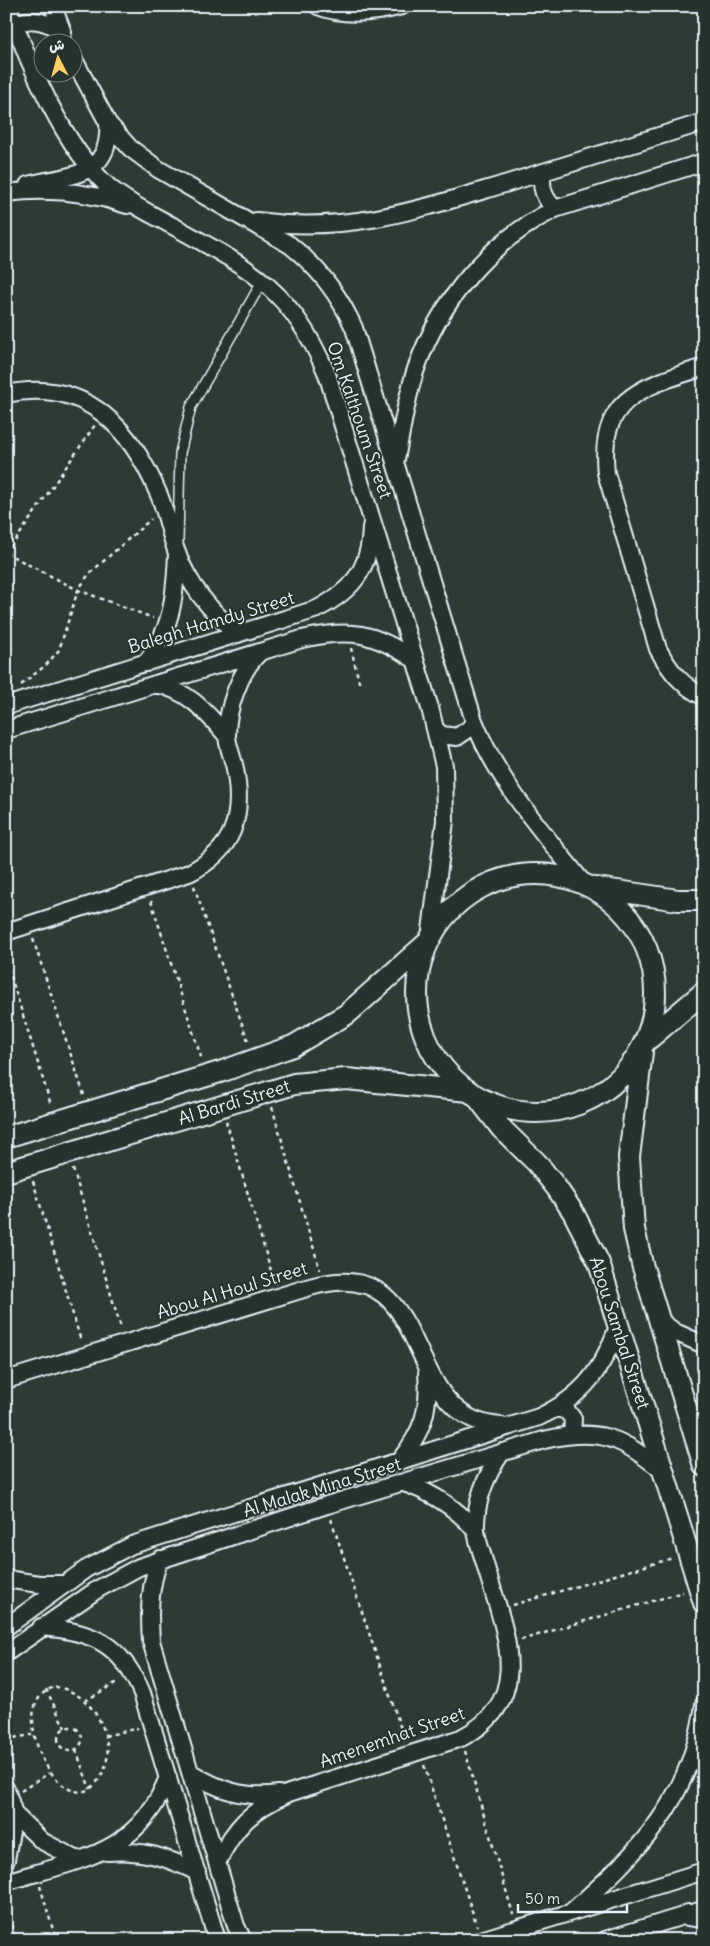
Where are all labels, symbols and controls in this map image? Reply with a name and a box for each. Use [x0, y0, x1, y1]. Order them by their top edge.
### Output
north arrow [32, 32, 82, 82]
text: ش [48, 35, 65, 55]
street label: Om Kalthoum Street [322, 338, 398, 502]
street label: Balegh Hamdy Street [125, 586, 297, 658]
street label: Al Bardi Street [175, 1074, 293, 1130]
street label: Abou Sambal Street [584, 1254, 656, 1412]
street label: Abou Al Houl Street [154, 1256, 310, 1324]
street label: Al Malak Mina Street [240, 1452, 404, 1522]
street label: Amenemhat Street [316, 1701, 468, 1773]
scale bar [518, 1881, 626, 1913]
text: 50 m [525, 1889, 560, 1908]

